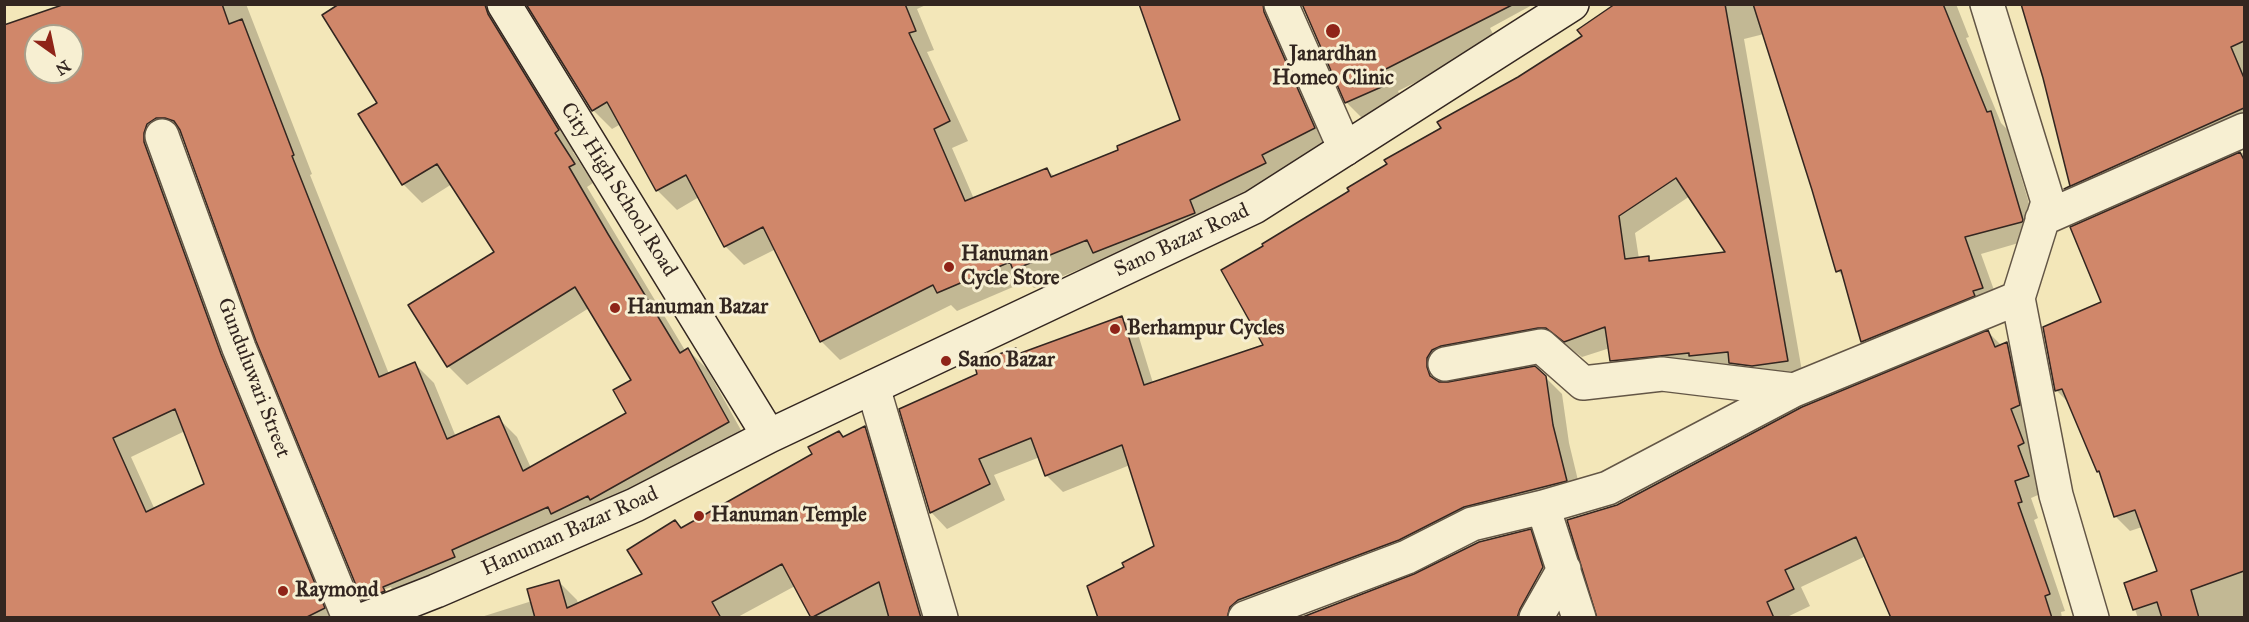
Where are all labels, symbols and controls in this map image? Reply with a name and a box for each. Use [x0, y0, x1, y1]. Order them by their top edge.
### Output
marker: Janardhan Homeo Clinic [1324, 22, 1342, 40]
north arrow [24, 24, 84, 84]
place label: Janardhan Homeo Clinic [1272, 42, 1394, 92]
text: N [52, 56, 74, 79]
street label: City High School Road [554, 98, 682, 282]
street label: Sano Bazar Road [1110, 199, 1254, 283]
place label: Hanuman Cycle Store [961, 242, 1059, 292]
marker: Hanuman Cycle Store [942, 260, 956, 274]
street label: Gunduluwari Street [211, 294, 295, 462]
place label: Hanuman Bazar [627, 295, 768, 321]
marker: Hanuman Bazar [608, 301, 622, 315]
place label: Berhampur Cycles [1127, 316, 1284, 342]
marker: Berhampur Cycles [1108, 322, 1122, 336]
place label: Sano Bazar [958, 348, 1055, 374]
marker: Sano Bazar [939, 354, 953, 368]
street label: Hanuman Bazar Road [478, 482, 662, 582]
place label: Hanuman Temple [711, 503, 867, 529]
marker: Hanuman Temple [692, 509, 706, 523]
place label: Raymond [295, 578, 378, 604]
marker: Raymond [276, 584, 290, 598]

